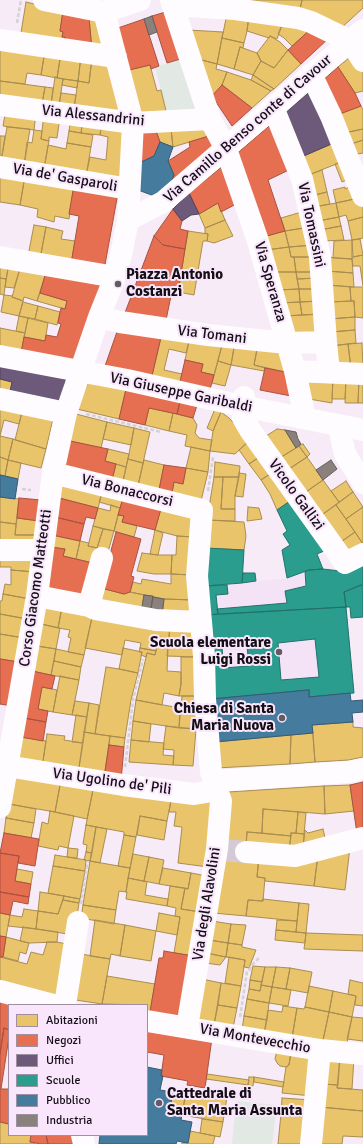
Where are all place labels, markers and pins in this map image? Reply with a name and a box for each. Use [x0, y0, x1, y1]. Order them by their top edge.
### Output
place label: Piazza Antonio Costanzi [126, 266, 223, 301]
marker: Piazza Antonio Costanzi [113, 279, 123, 289]
place label: Scuola elementare Luigi Rossi [150, 634, 271, 669]
marker: Scuola elementare Luigi Rossi [274, 647, 284, 657]
place label: Chiesa di Santa Maria Nuova [174, 700, 274, 735]
marker: Chiesa di Santa Maria Nuova [277, 713, 287, 723]
place label: Cattedrale di Santa Maria Assunta [167, 1085, 302, 1120]
marker: Cattedrale di Santa Maria Assunta [154, 1098, 164, 1108]

